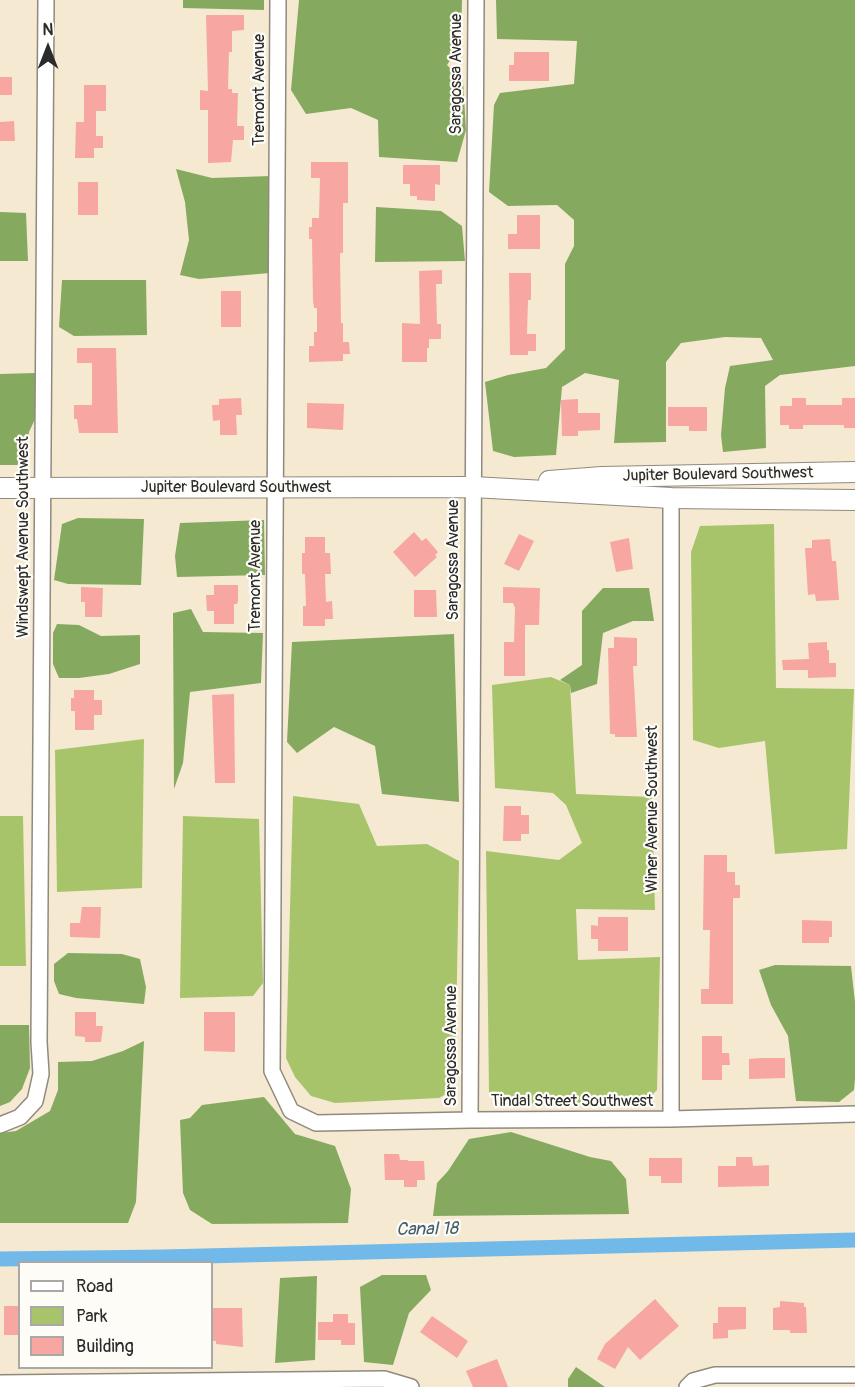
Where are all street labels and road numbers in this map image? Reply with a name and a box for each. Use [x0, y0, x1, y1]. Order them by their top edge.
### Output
street label: Saragossa Avenue [447, 14, 467, 134]
street label: Tremont Avenue [250, 34, 270, 146]
street label: Windswept Avenue Southwest [14, 436, 34, 638]
street label: Jupiter Boulevard Southwest [623, 464, 813, 486]
street label: Jupiter Boulevard Southwest [141, 478, 331, 498]
street label: Saragossa Avenue [444, 500, 464, 620]
street label: Tremont Avenue [246, 520, 266, 632]
street label: Winer Avenue Southwest [643, 725, 663, 893]
street label: Saragossa Avenue [442, 986, 462, 1106]
street label: Tindal Street Southwest [491, 1092, 653, 1112]

